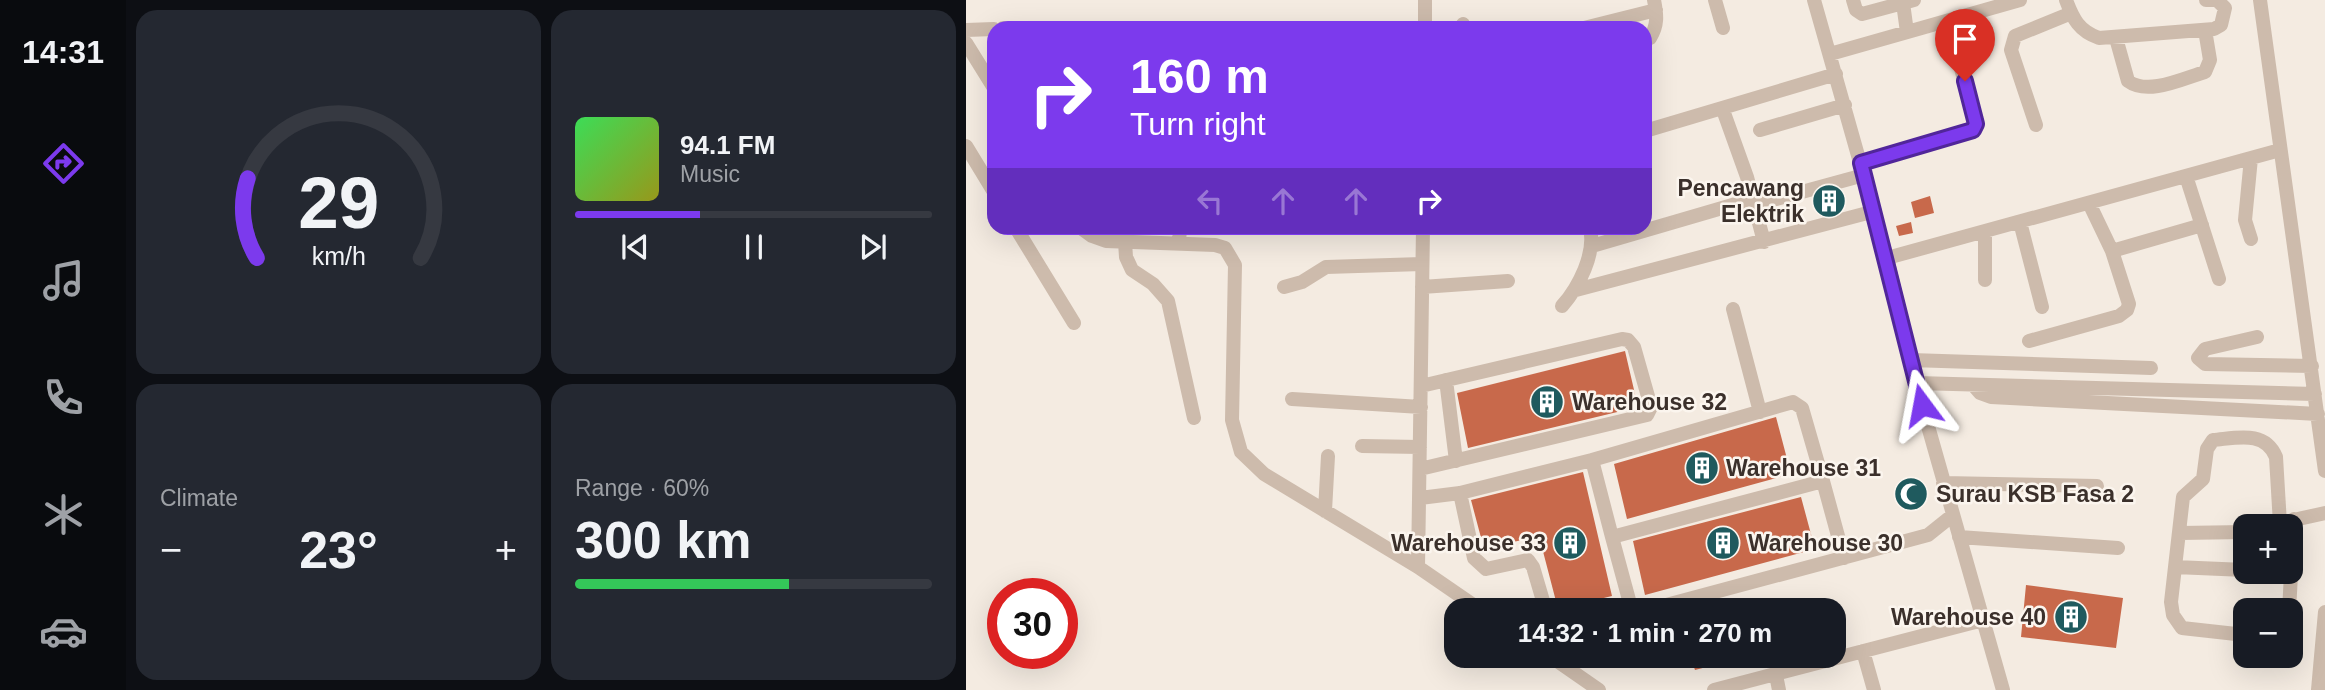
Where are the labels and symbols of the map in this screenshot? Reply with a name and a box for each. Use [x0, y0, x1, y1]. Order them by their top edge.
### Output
pin [1935, 9, 1995, 81]
place label: Pencawang Elektrik [1677, 175, 1804, 227]
building icon: Pencawang Elektrik [1810, 182, 1848, 220]
position arrow [1885, 368, 1959, 442]
building icon: Warehouse 32 [1528, 383, 1566, 421]
place label: Warehouse 32 [1572, 389, 1727, 415]
building icon: Warehouse 31 [1683, 449, 1721, 487]
place label: Warehouse 31 [1726, 455, 1881, 481]
mosque icon: Surau KSB Fasa 2 [1892, 475, 1930, 513]
place label: Surau KSB Fasa 2 [1936, 481, 2134, 507]
building icon: Warehouse 33 [1551, 524, 1589, 562]
building icon: Warehouse 30 [1704, 524, 1742, 562]
place label: Warehouse 33 [1391, 530, 1546, 556]
place label: Warehouse 30 [1748, 530, 1903, 556]
speed limit sign: 30 [987, 578, 1078, 669]
building icon: Warehouse 40 [2052, 598, 2090, 636]
place label: Warehouse 40 [1891, 604, 2046, 630]

